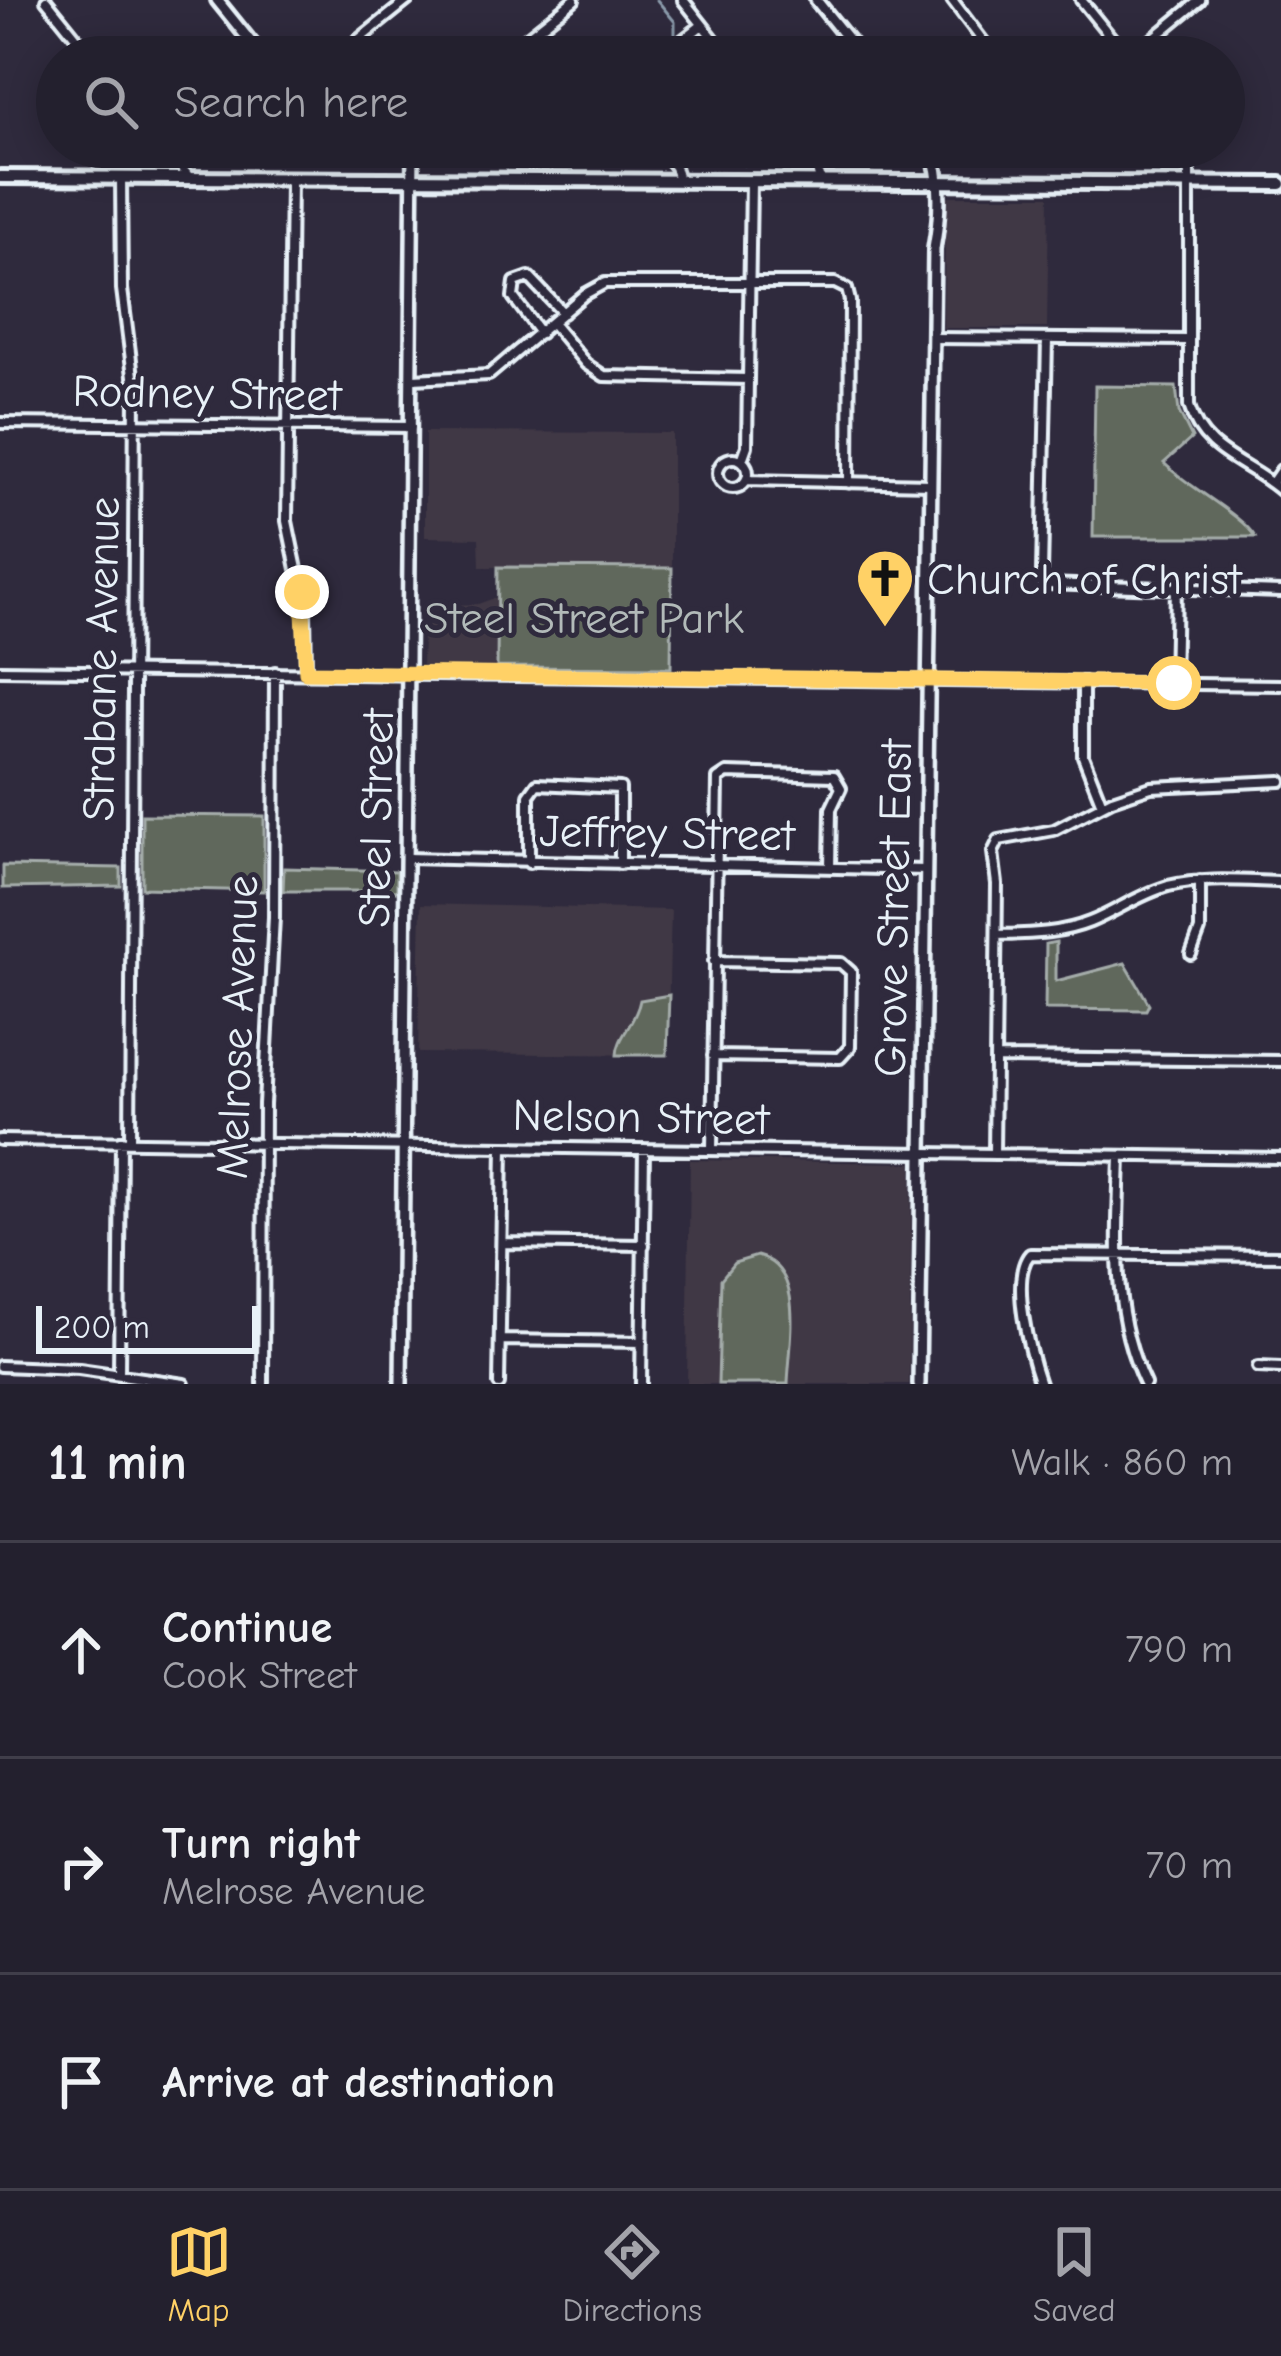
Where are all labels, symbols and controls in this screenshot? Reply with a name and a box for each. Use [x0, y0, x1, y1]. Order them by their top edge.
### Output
search box [36, 36, 1245, 168]
icon: search [78, 69, 144, 135]
text: Search here [174, 76, 408, 128]
street label: Rodney Street [72, 365, 343, 421]
street label: Strabane Avenue [72, 496, 130, 822]
church icon: Church of Christ [854, 547, 916, 629]
place label: Church of Christ [927, 553, 1243, 605]
route end [275, 565, 329, 619]
park label: Steel Street Park [424, 592, 744, 644]
route start [1147, 656, 1201, 710]
street label: Steel Street [348, 707, 404, 928]
street label: Grove Street East [864, 738, 922, 1077]
street label: Jeffrey Street [539, 805, 796, 861]
street label: Melrose Avenue [206, 874, 268, 1180]
street label: Nelson Street [512, 1089, 771, 1145]
scale bar [36, 1300, 258, 1353]
text: 200 m [54, 1308, 150, 1346]
text: 11 min [48, 1433, 187, 1492]
text: Walk · 860 m [1011, 1440, 1233, 1485]
text: Continue [162, 1601, 332, 1653]
icon: ahead [48, 1617, 114, 1683]
text: 790 m [1125, 1627, 1233, 1672]
text: Cook Street [162, 1653, 357, 1698]
text: Turn right [162, 1817, 360, 1869]
icon: right [48, 1833, 114, 1899]
text: 70 m [1146, 1843, 1233, 1888]
text: Melrose Avenue [162, 1869, 425, 1914]
icon: arrive [48, 2049, 114, 2115]
text: Arrive at destination [162, 2056, 555, 2108]
tab: Map [166, 2219, 232, 2329]
tab: Directions [563, 2219, 702, 2329]
tab: Saved [1033, 2219, 1115, 2329]

